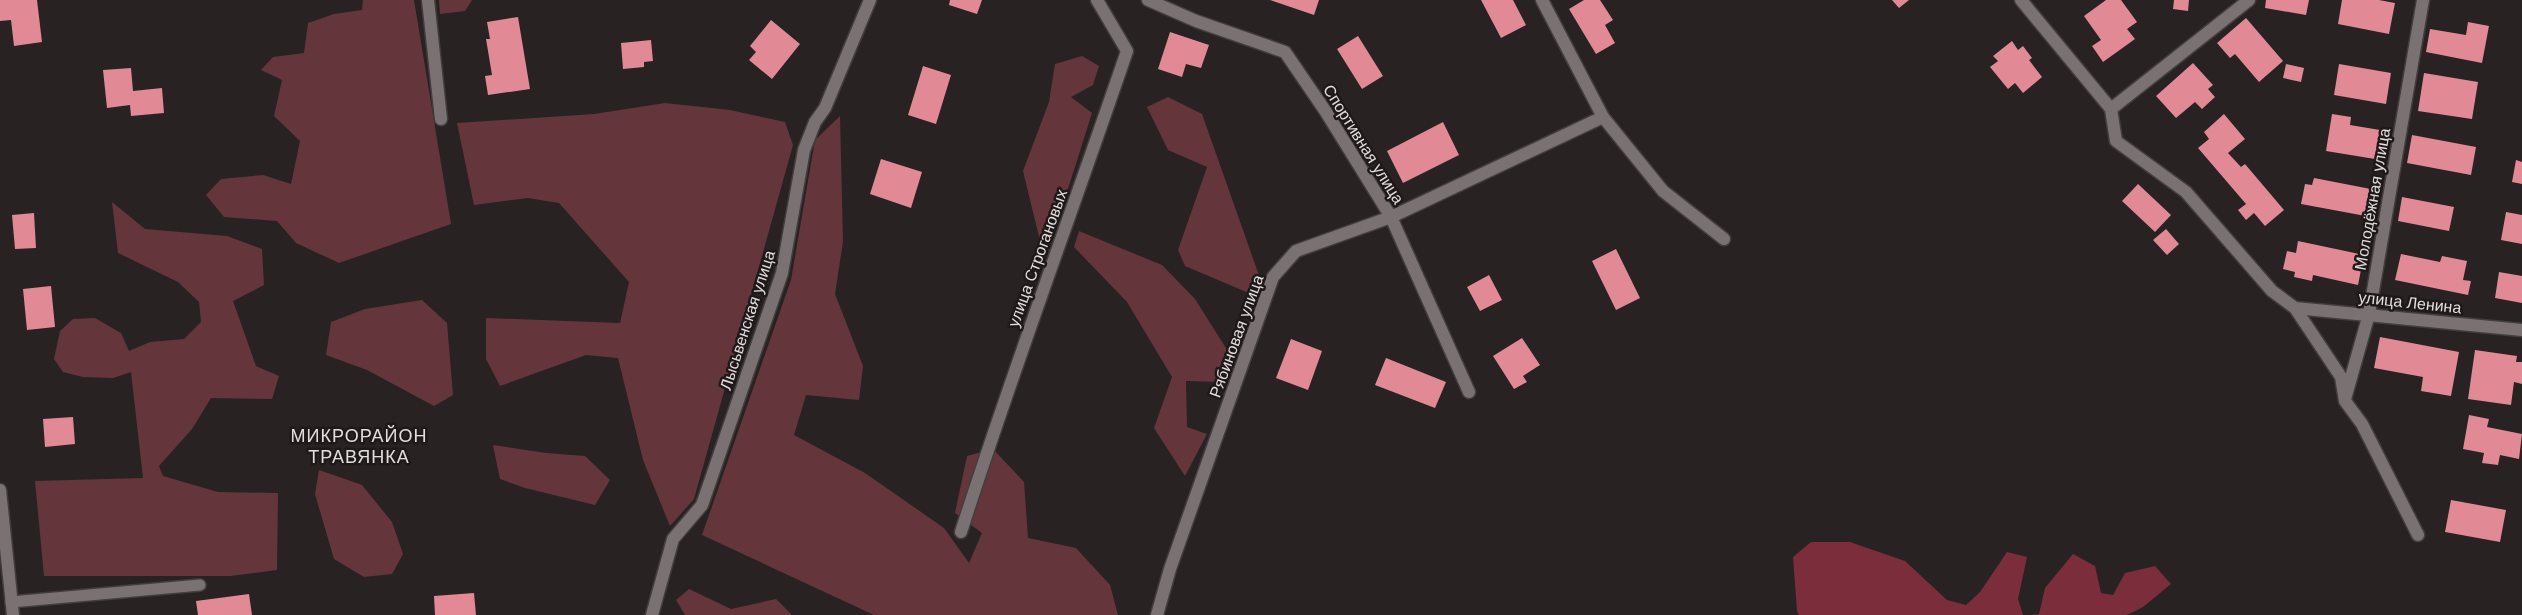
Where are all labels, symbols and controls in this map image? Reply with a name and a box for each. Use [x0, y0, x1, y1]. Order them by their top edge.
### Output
street label: Спортивная улица [1320, 82, 1407, 207]
street label: Молодёжная улица [2352, 127, 2393, 271]
street label: улица Строгановых [1005, 187, 1070, 329]
street label: Лысьвенская улица [717, 248, 778, 392]
street label: Рябиновая улица [1206, 273, 1267, 400]
street label: улица Ленина [2358, 289, 2462, 316]
district label: МИКРОРАЙОН ТРАВЯНКА [291, 425, 427, 467]

